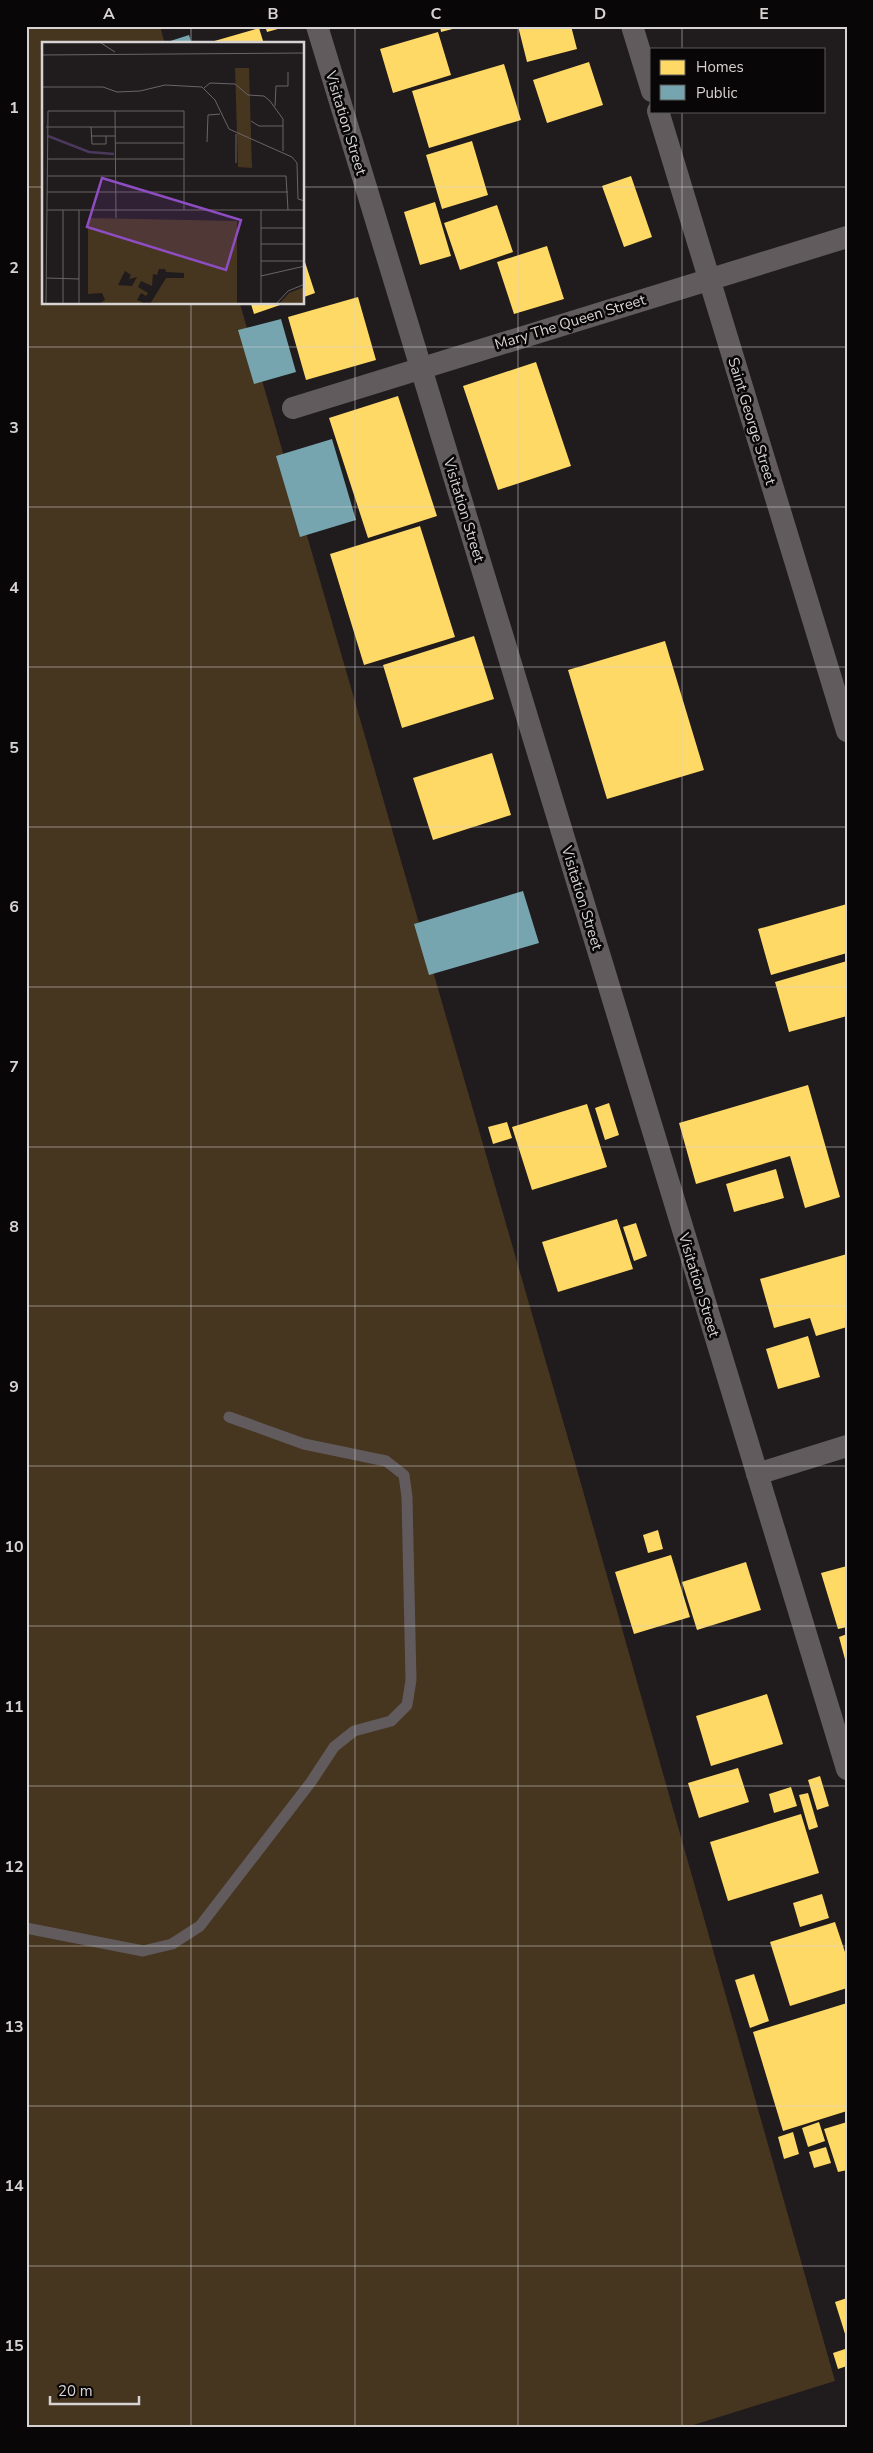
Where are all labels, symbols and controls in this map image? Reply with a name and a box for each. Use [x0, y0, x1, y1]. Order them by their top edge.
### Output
text: A [103, 3, 115, 25]
text: B [267, 3, 279, 25]
text: C [431, 3, 442, 25]
text: D [594, 3, 606, 25]
text: E [759, 3, 769, 25]
inset map [42, 42, 305, 305]
legend [650, 48, 826, 112]
text: Homes [696, 57, 744, 77]
street label: Visitation Street [320, 67, 372, 178]
text: Public [696, 83, 737, 103]
text: 1 [9, 97, 19, 119]
text: 2 [9, 257, 19, 279]
street label: Mary The Queen Street [492, 289, 649, 354]
street label: Saint George Street [723, 355, 781, 488]
text: 3 [9, 417, 19, 439]
street label: Visitation Street [438, 454, 490, 565]
text: 4 [9, 577, 19, 599]
text: 5 [9, 737, 19, 759]
street label: Visitation Street [556, 842, 608, 953]
text: 6 [9, 896, 19, 918]
text: 7 [9, 1056, 19, 1078]
text: 8 [9, 1216, 19, 1238]
street label: Visitation Street [673, 1229, 725, 1340]
text: 9 [9, 1376, 19, 1398]
text: 10 [4, 1536, 24, 1558]
text: 11 [4, 1696, 24, 1718]
text: 12 [4, 1856, 24, 1878]
text: 13 [4, 2016, 24, 2038]
text: 14 [4, 2175, 24, 2197]
text: 15 [4, 2335, 24, 2357]
scale bar [50, 2373, 139, 2405]
text: 20 m [58, 2381, 93, 2401]

